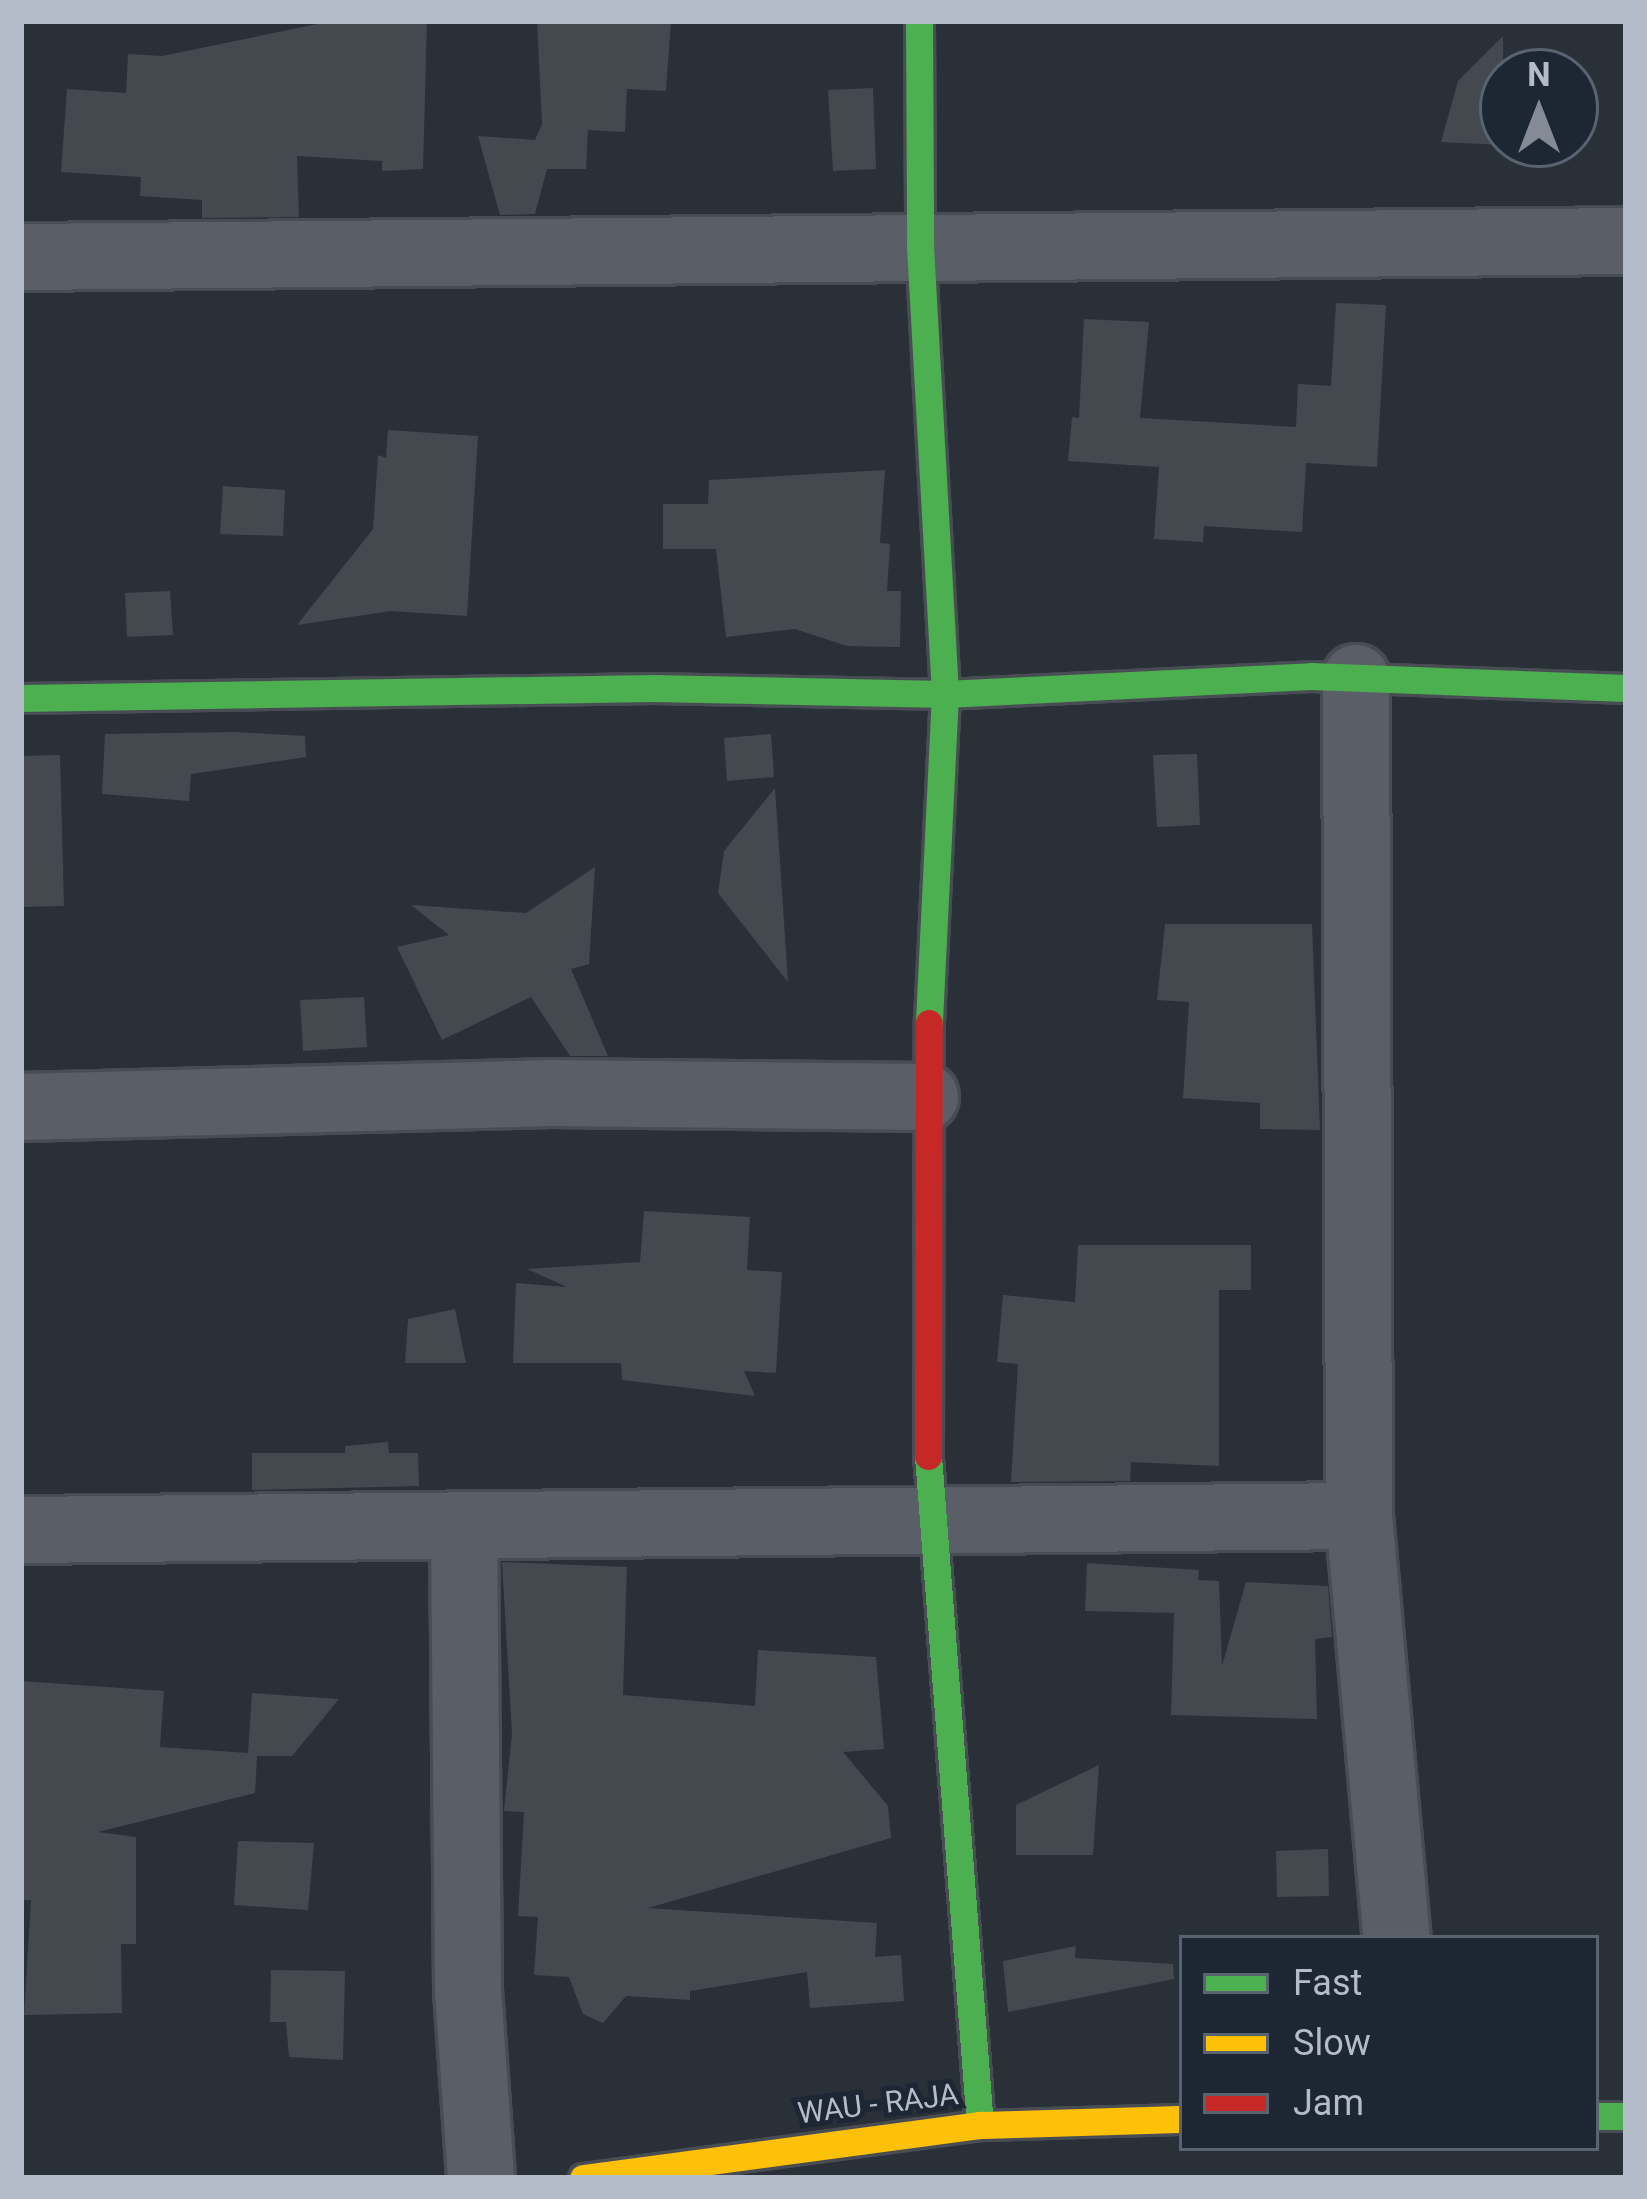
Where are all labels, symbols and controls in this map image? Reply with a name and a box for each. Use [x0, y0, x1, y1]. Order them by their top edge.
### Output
north arrow [1479, 48, 1599, 168]
text: N [1527, 55, 1551, 94]
legend [1179, 1935, 1599, 2151]
text: Fast [1293, 1962, 1362, 2004]
text: Slow [1293, 2022, 1371, 2064]
street label: WAU - RAJA [796, 2076, 960, 2132]
text: Jam [1293, 2082, 1364, 2124]

